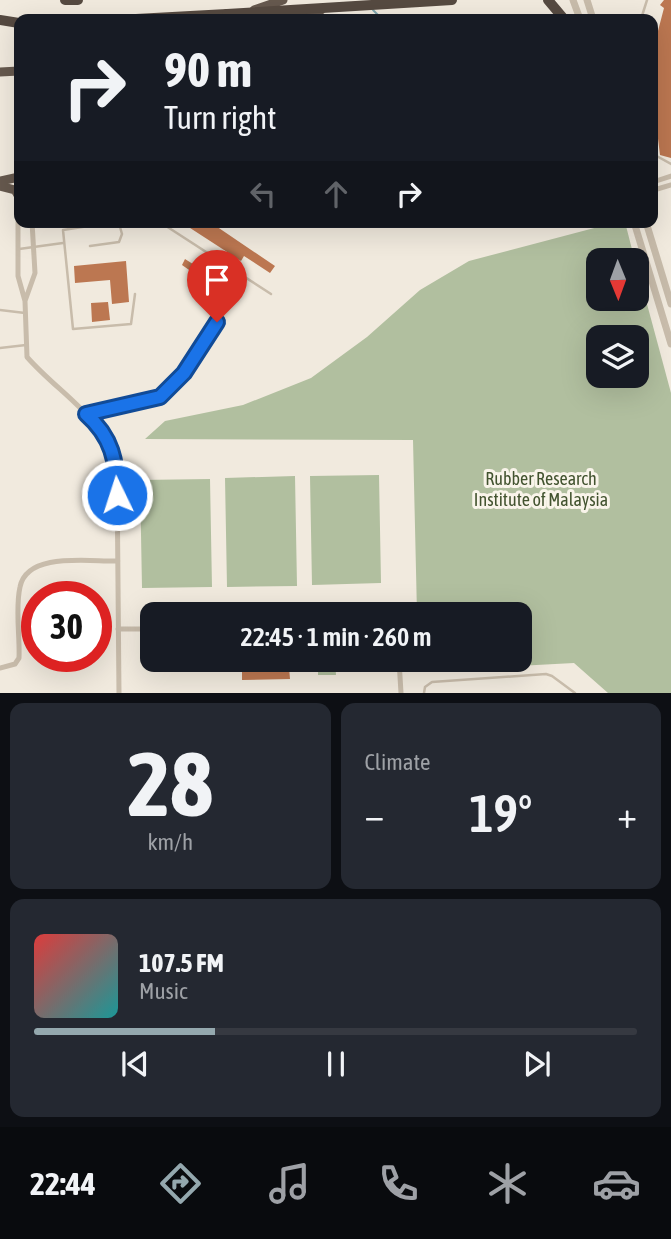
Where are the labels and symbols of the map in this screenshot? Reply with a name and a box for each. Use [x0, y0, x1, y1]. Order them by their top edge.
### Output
north arrow [586, 248, 649, 312]
pin [187, 250, 247, 322]
position arrow [80, 458, 154, 532]
park label: Rubber Research Institute of Malaysia [474, 468, 608, 510]
speed limit sign: 30 [21, 581, 112, 672]

